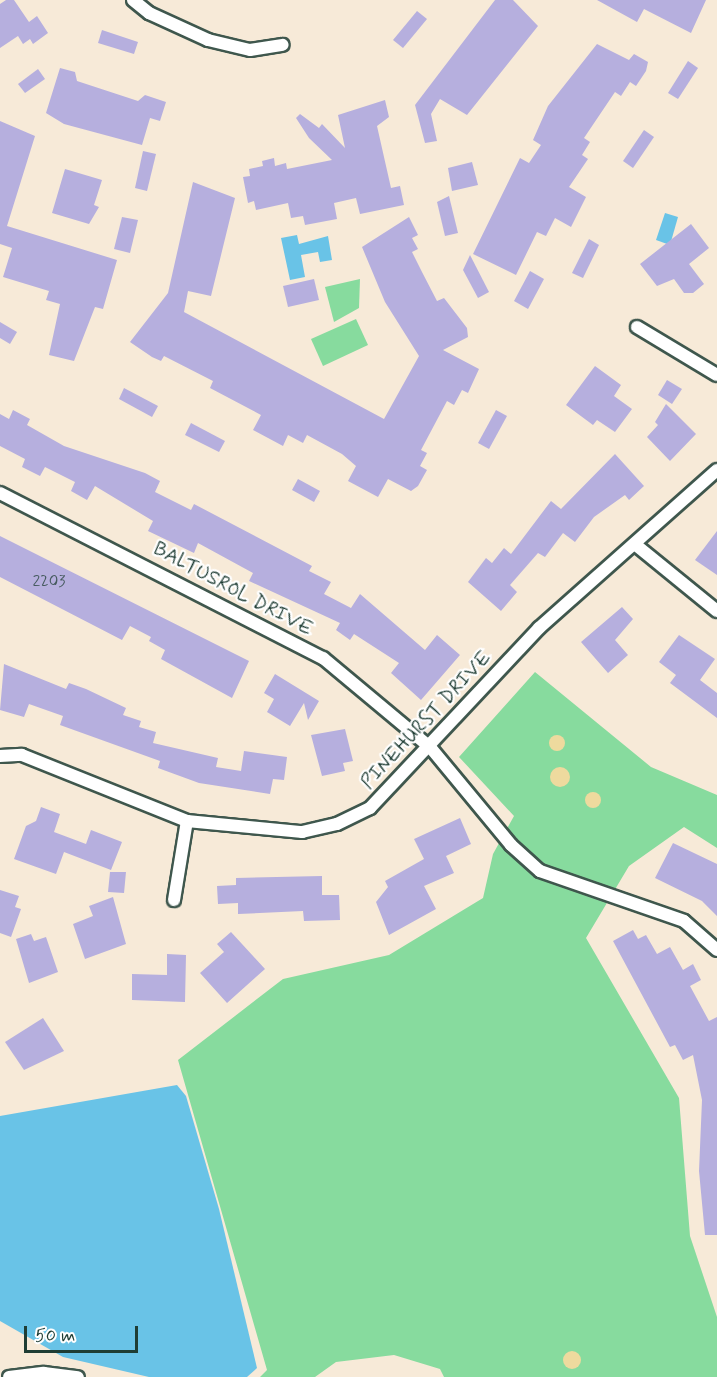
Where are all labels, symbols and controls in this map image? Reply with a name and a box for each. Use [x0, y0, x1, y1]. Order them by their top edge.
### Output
street label: BALTUSROL DRIVE [149, 537, 317, 641]
house number: 2203 [32, 572, 66, 592]
street label: PINEHURST DRIVE [356, 646, 496, 794]
scale bar [27, 1314, 141, 1352]
text: 50 m [35, 1324, 75, 1348]

